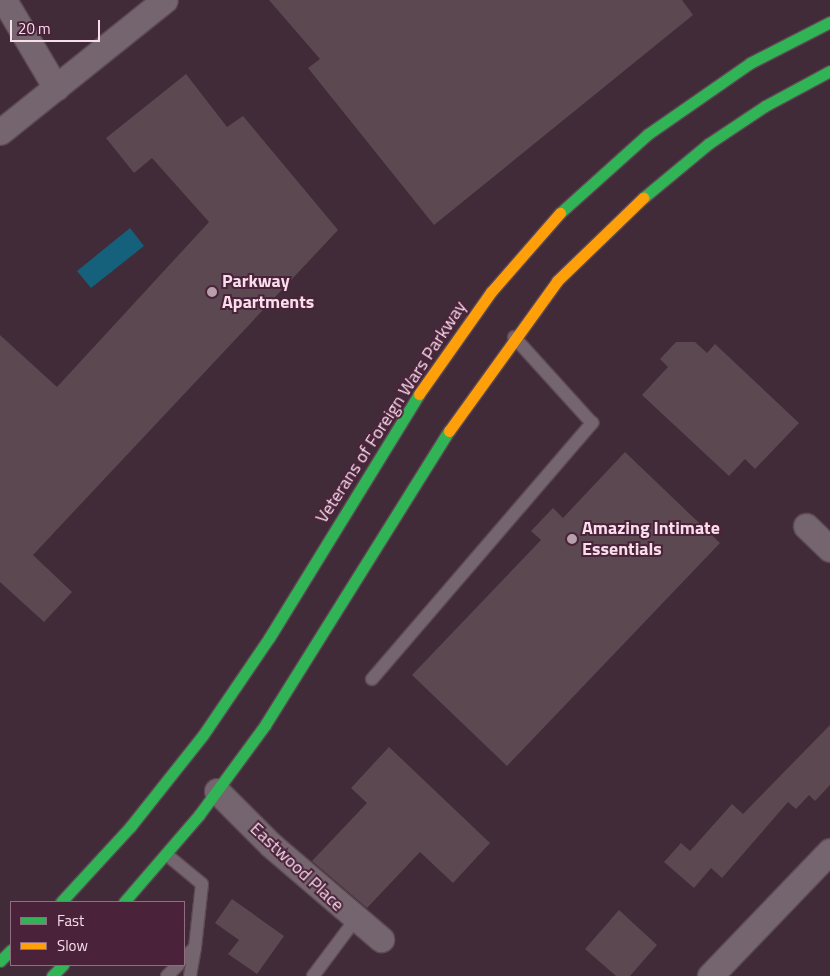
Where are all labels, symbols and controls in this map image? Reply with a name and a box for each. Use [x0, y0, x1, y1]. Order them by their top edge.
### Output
scale bar [12, 10, 102, 42]
text: 20 m [18, 17, 51, 40]
place label: Parkway Apartments [222, 271, 314, 314]
marker: Parkway Apartments [206, 286, 218, 298]
street label: Veterans of Foreign Wars Parkway [311, 297, 471, 527]
place label: Amazing Intimate Essentials [582, 518, 720, 560]
marker: Amazing Intimate Essentials [566, 533, 578, 545]
street label: Eastwood Place [246, 818, 348, 916]
legend [10, 901, 185, 966]
text: Fast [57, 909, 84, 932]
text: Slow [57, 934, 88, 957]

